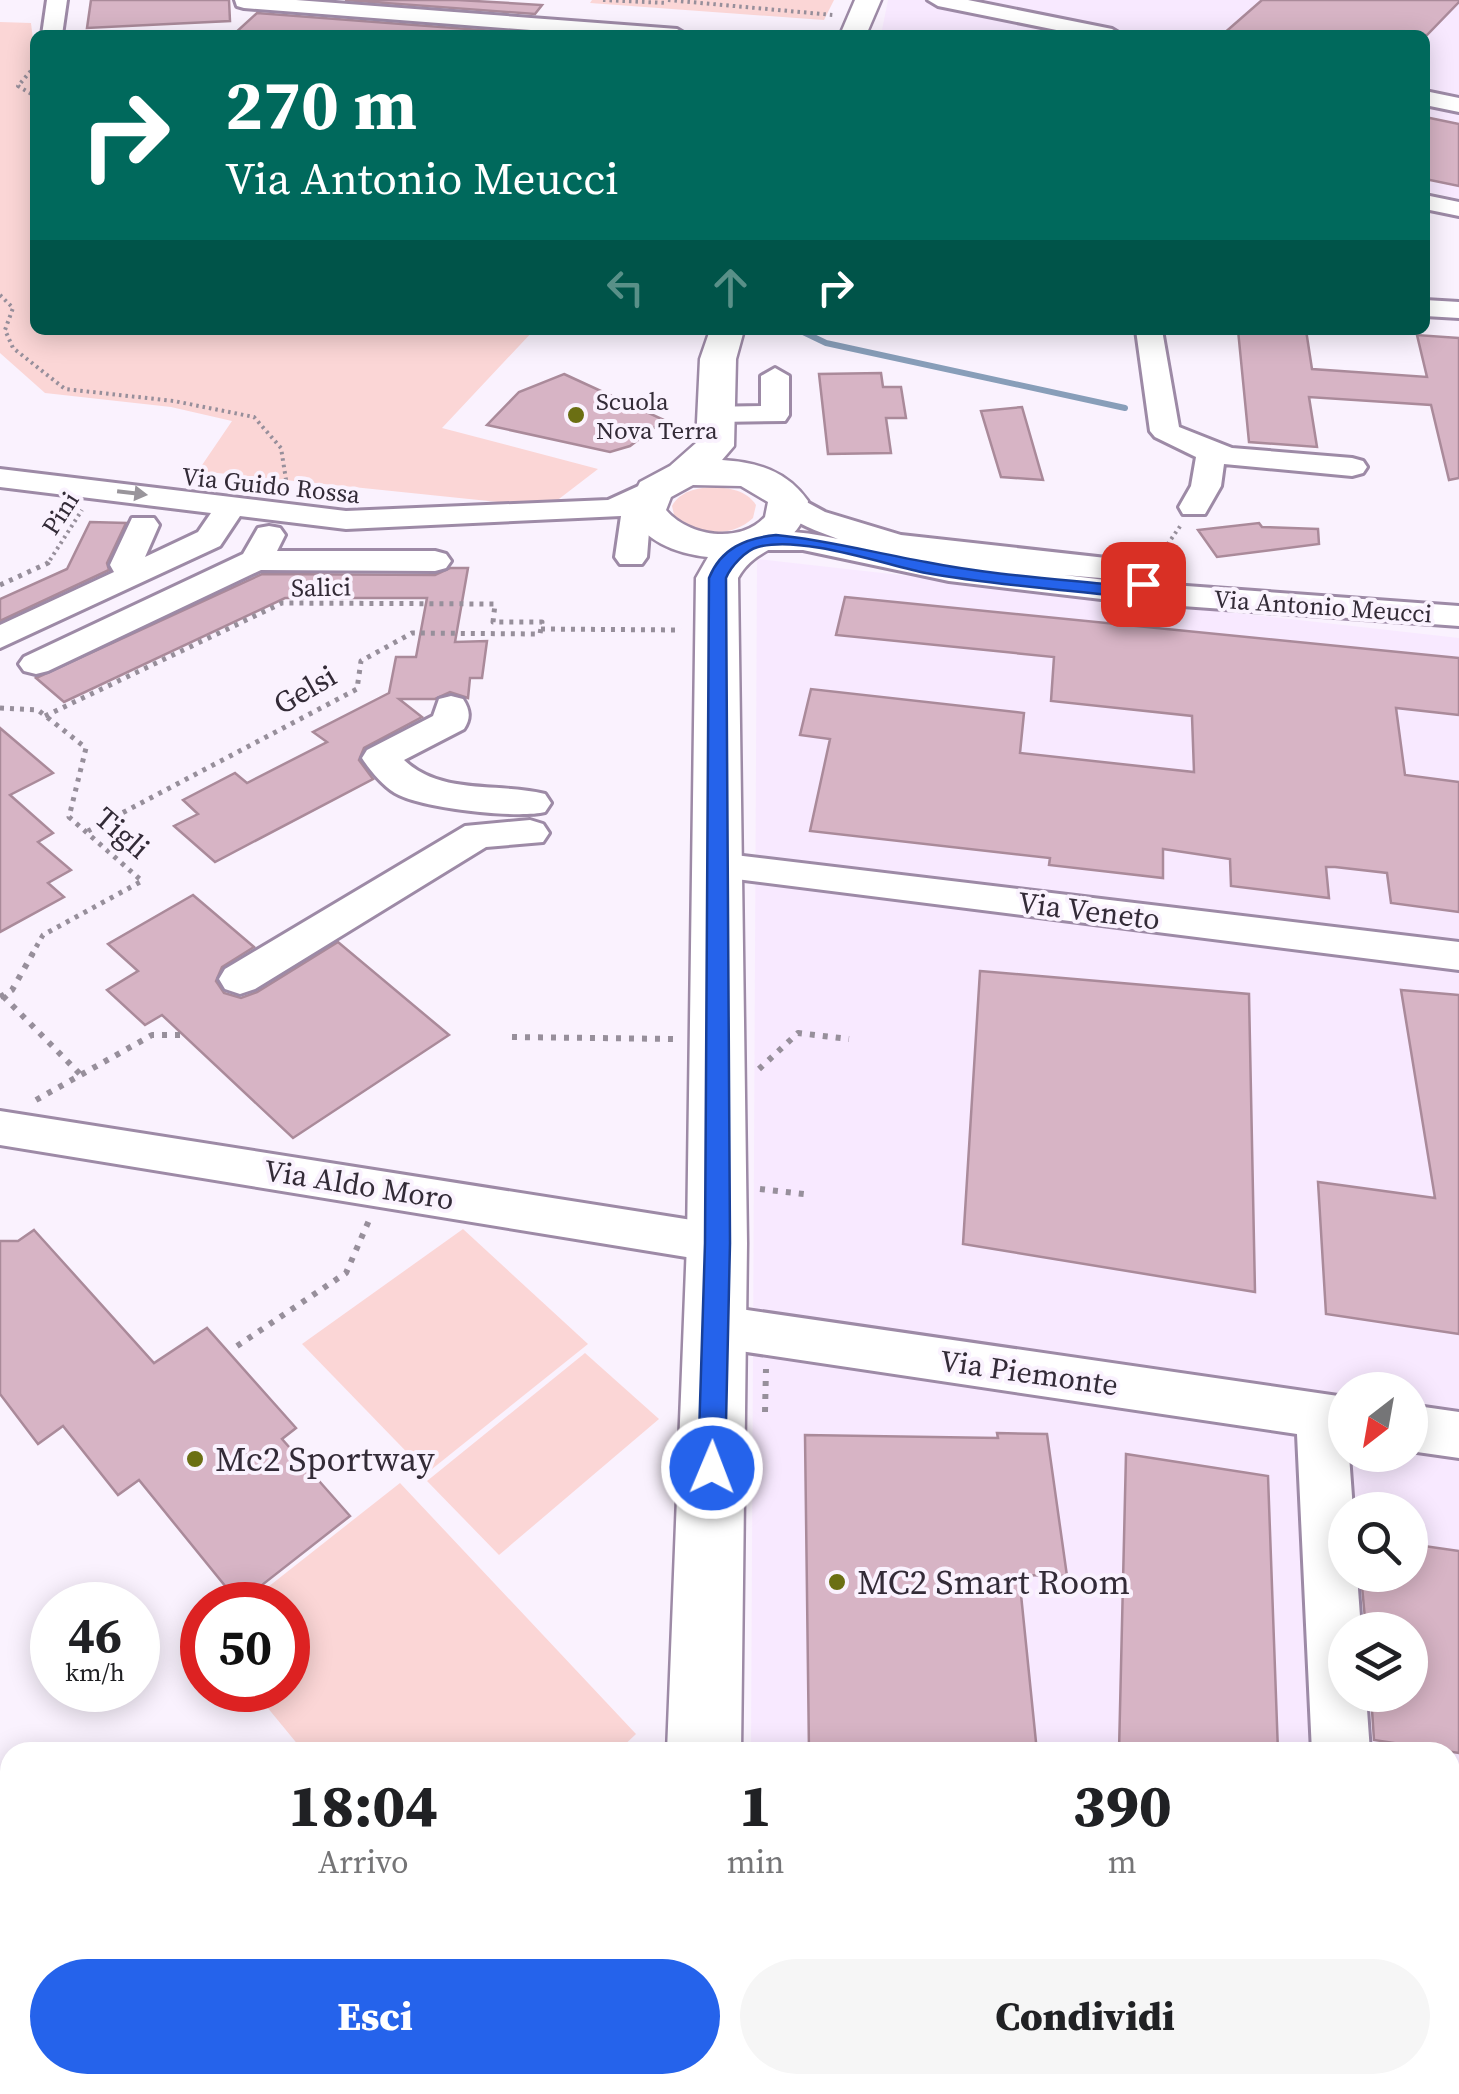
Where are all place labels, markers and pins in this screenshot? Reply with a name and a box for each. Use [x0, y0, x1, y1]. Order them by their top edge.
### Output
place label: Scuola Nova Terra [596, 384, 718, 447]
marker: Scuola Nova Terra [565, 404, 587, 426]
pin [1101, 542, 1186, 627]
place label: Mc2 Sportway [215, 1435, 435, 1483]
marker: Mc2 Sportway [184, 1448, 206, 1470]
place label: MC2 Smart Room [857, 1558, 1130, 1606]
marker: MC2 Smart Room [826, 1571, 848, 1593]

